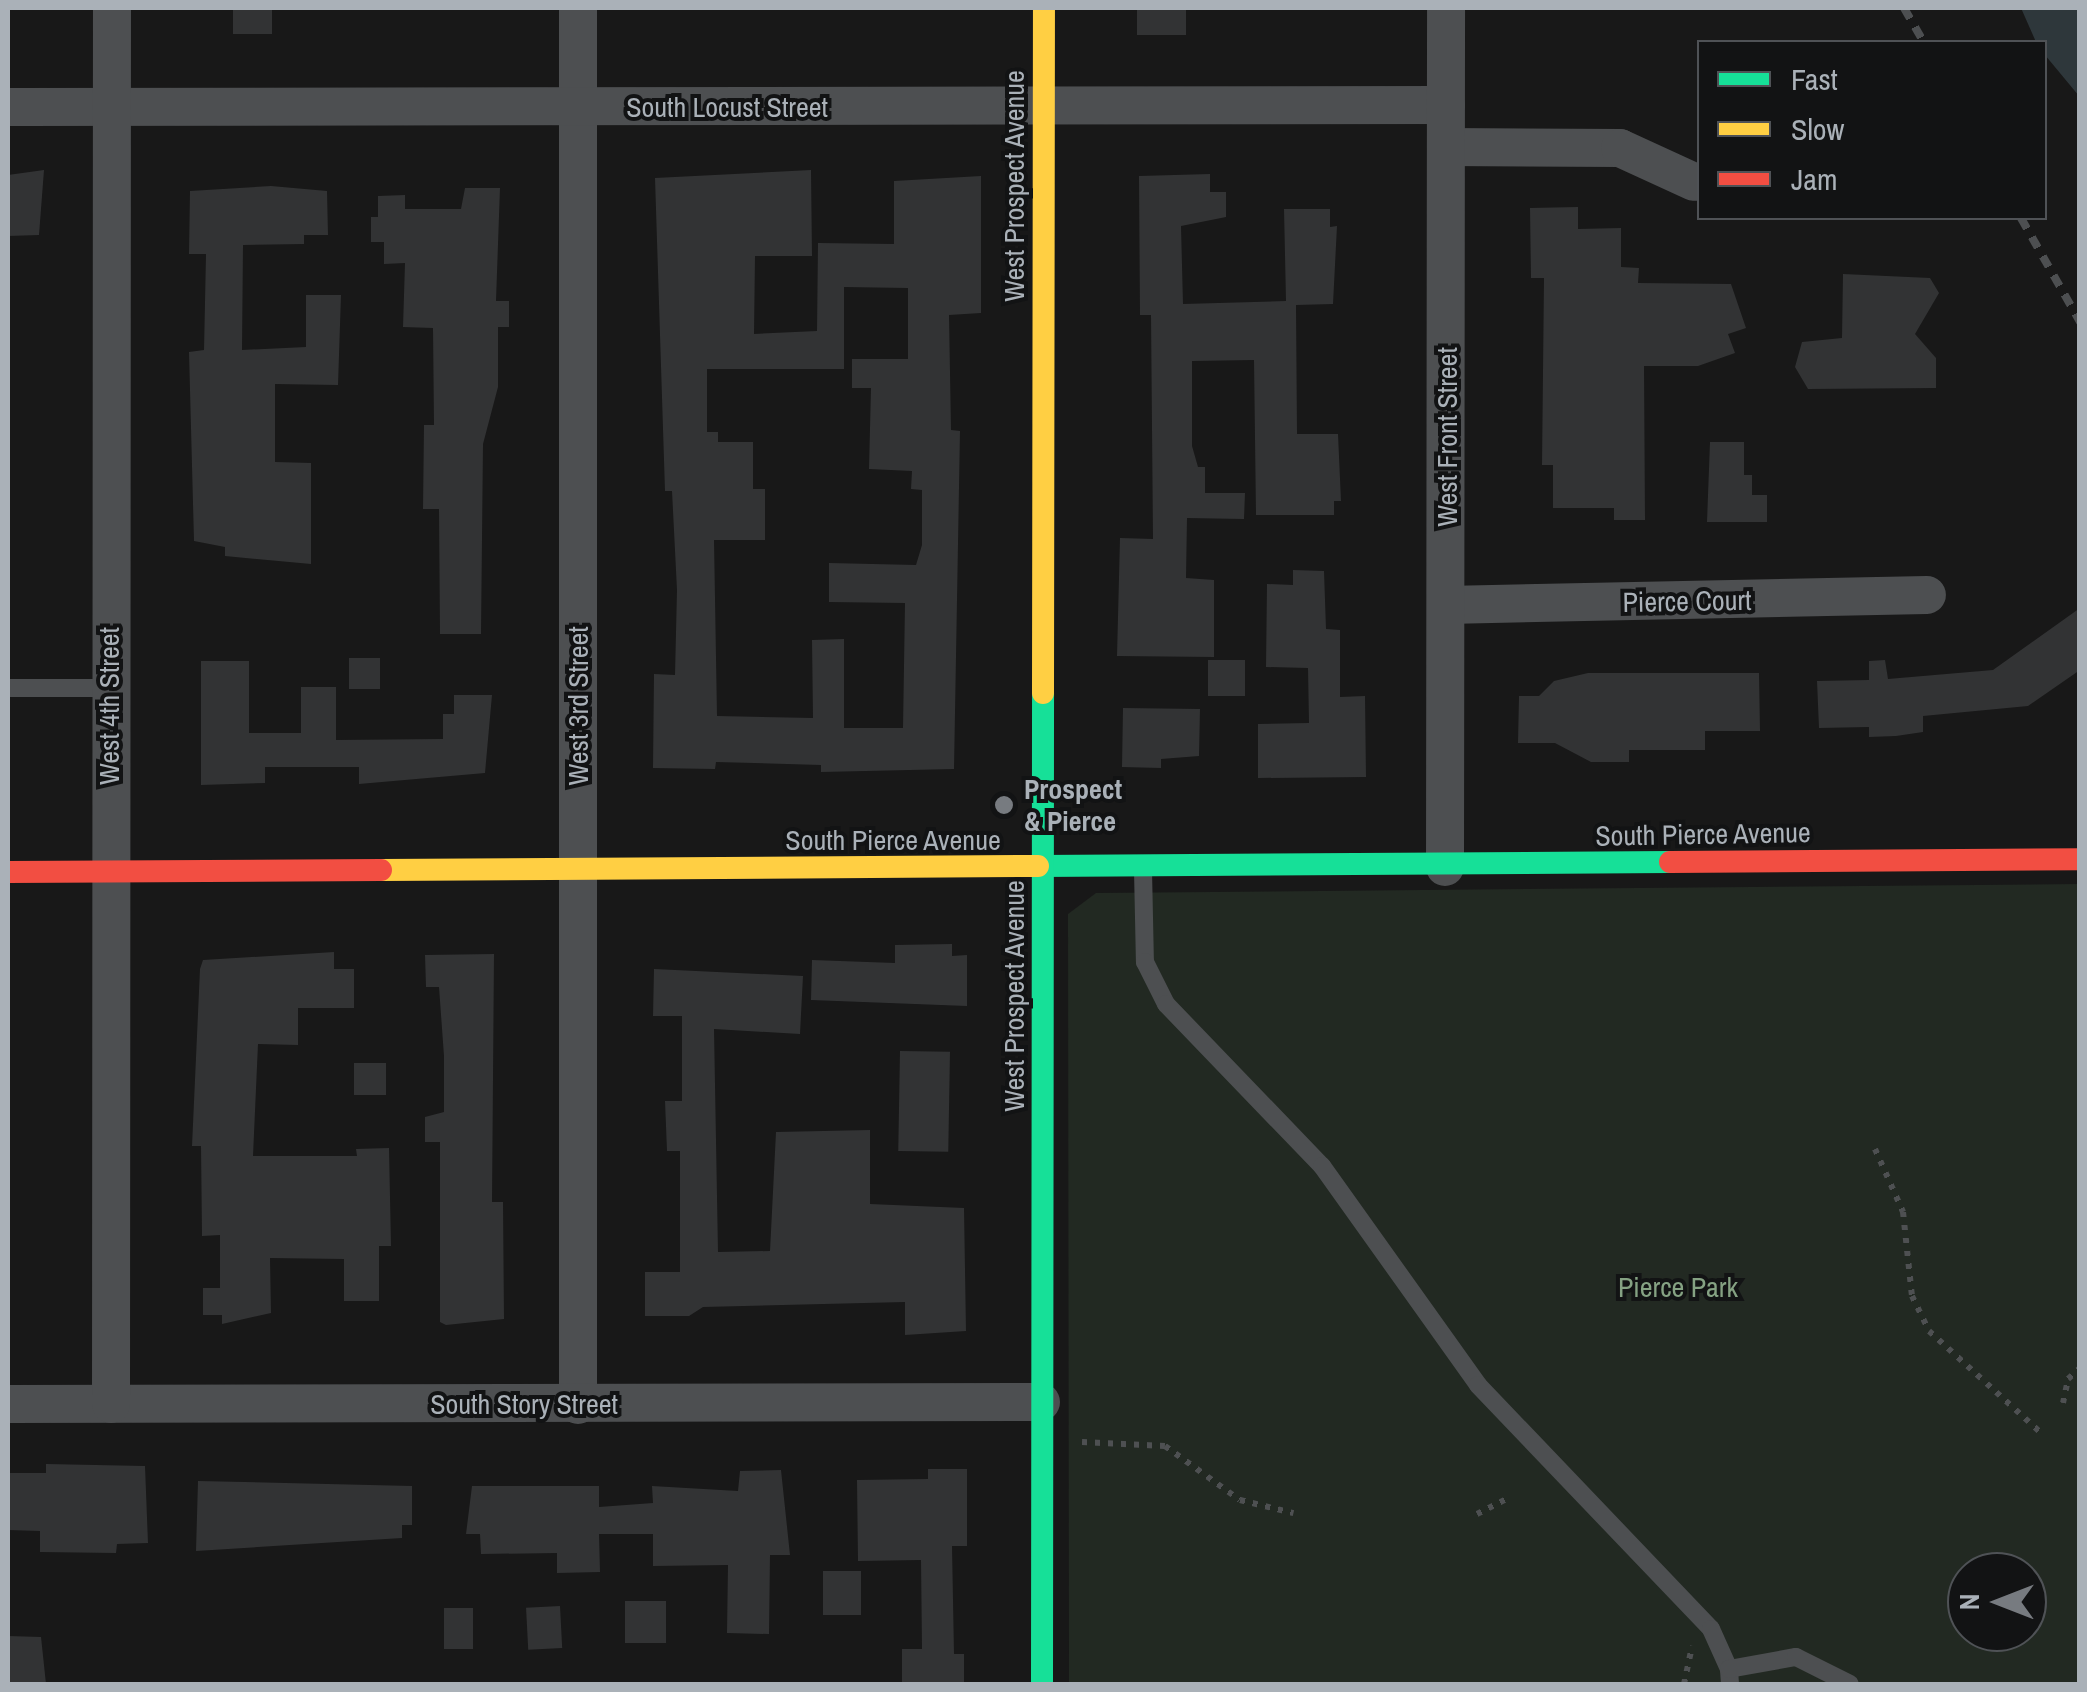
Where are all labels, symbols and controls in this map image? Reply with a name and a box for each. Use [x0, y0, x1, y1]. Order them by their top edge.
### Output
legend [1697, 40, 2047, 220]
text: Fast [1791, 59, 1838, 99]
street label: West Prospect Avenue [997, 70, 1031, 302]
street label: South Locust Street [626, 90, 828, 124]
text: Slow [1791, 109, 1844, 149]
text: Jam [1791, 159, 1837, 199]
street label: West Front Street [1430, 347, 1464, 527]
street label: Pierce Court [1622, 583, 1752, 619]
street label: West 3rd Street [561, 626, 595, 786]
street label: West 4th Street [92, 627, 126, 785]
place label: Prospect & Pierce [1024, 772, 1122, 838]
marker: Prospect & Pierce [993, 794, 1015, 816]
street label: South Pierce Avenue [1594, 815, 1812, 853]
street label: South Pierce Avenue [785, 823, 1001, 857]
street label: West Prospect Avenue [997, 880, 1031, 1112]
park label: Pierce Park [1618, 1270, 1738, 1304]
street label: South Story Street [430, 1387, 618, 1421]
north arrow [1947, 1552, 2047, 1652]
text: N [1950, 1594, 1988, 1610]

